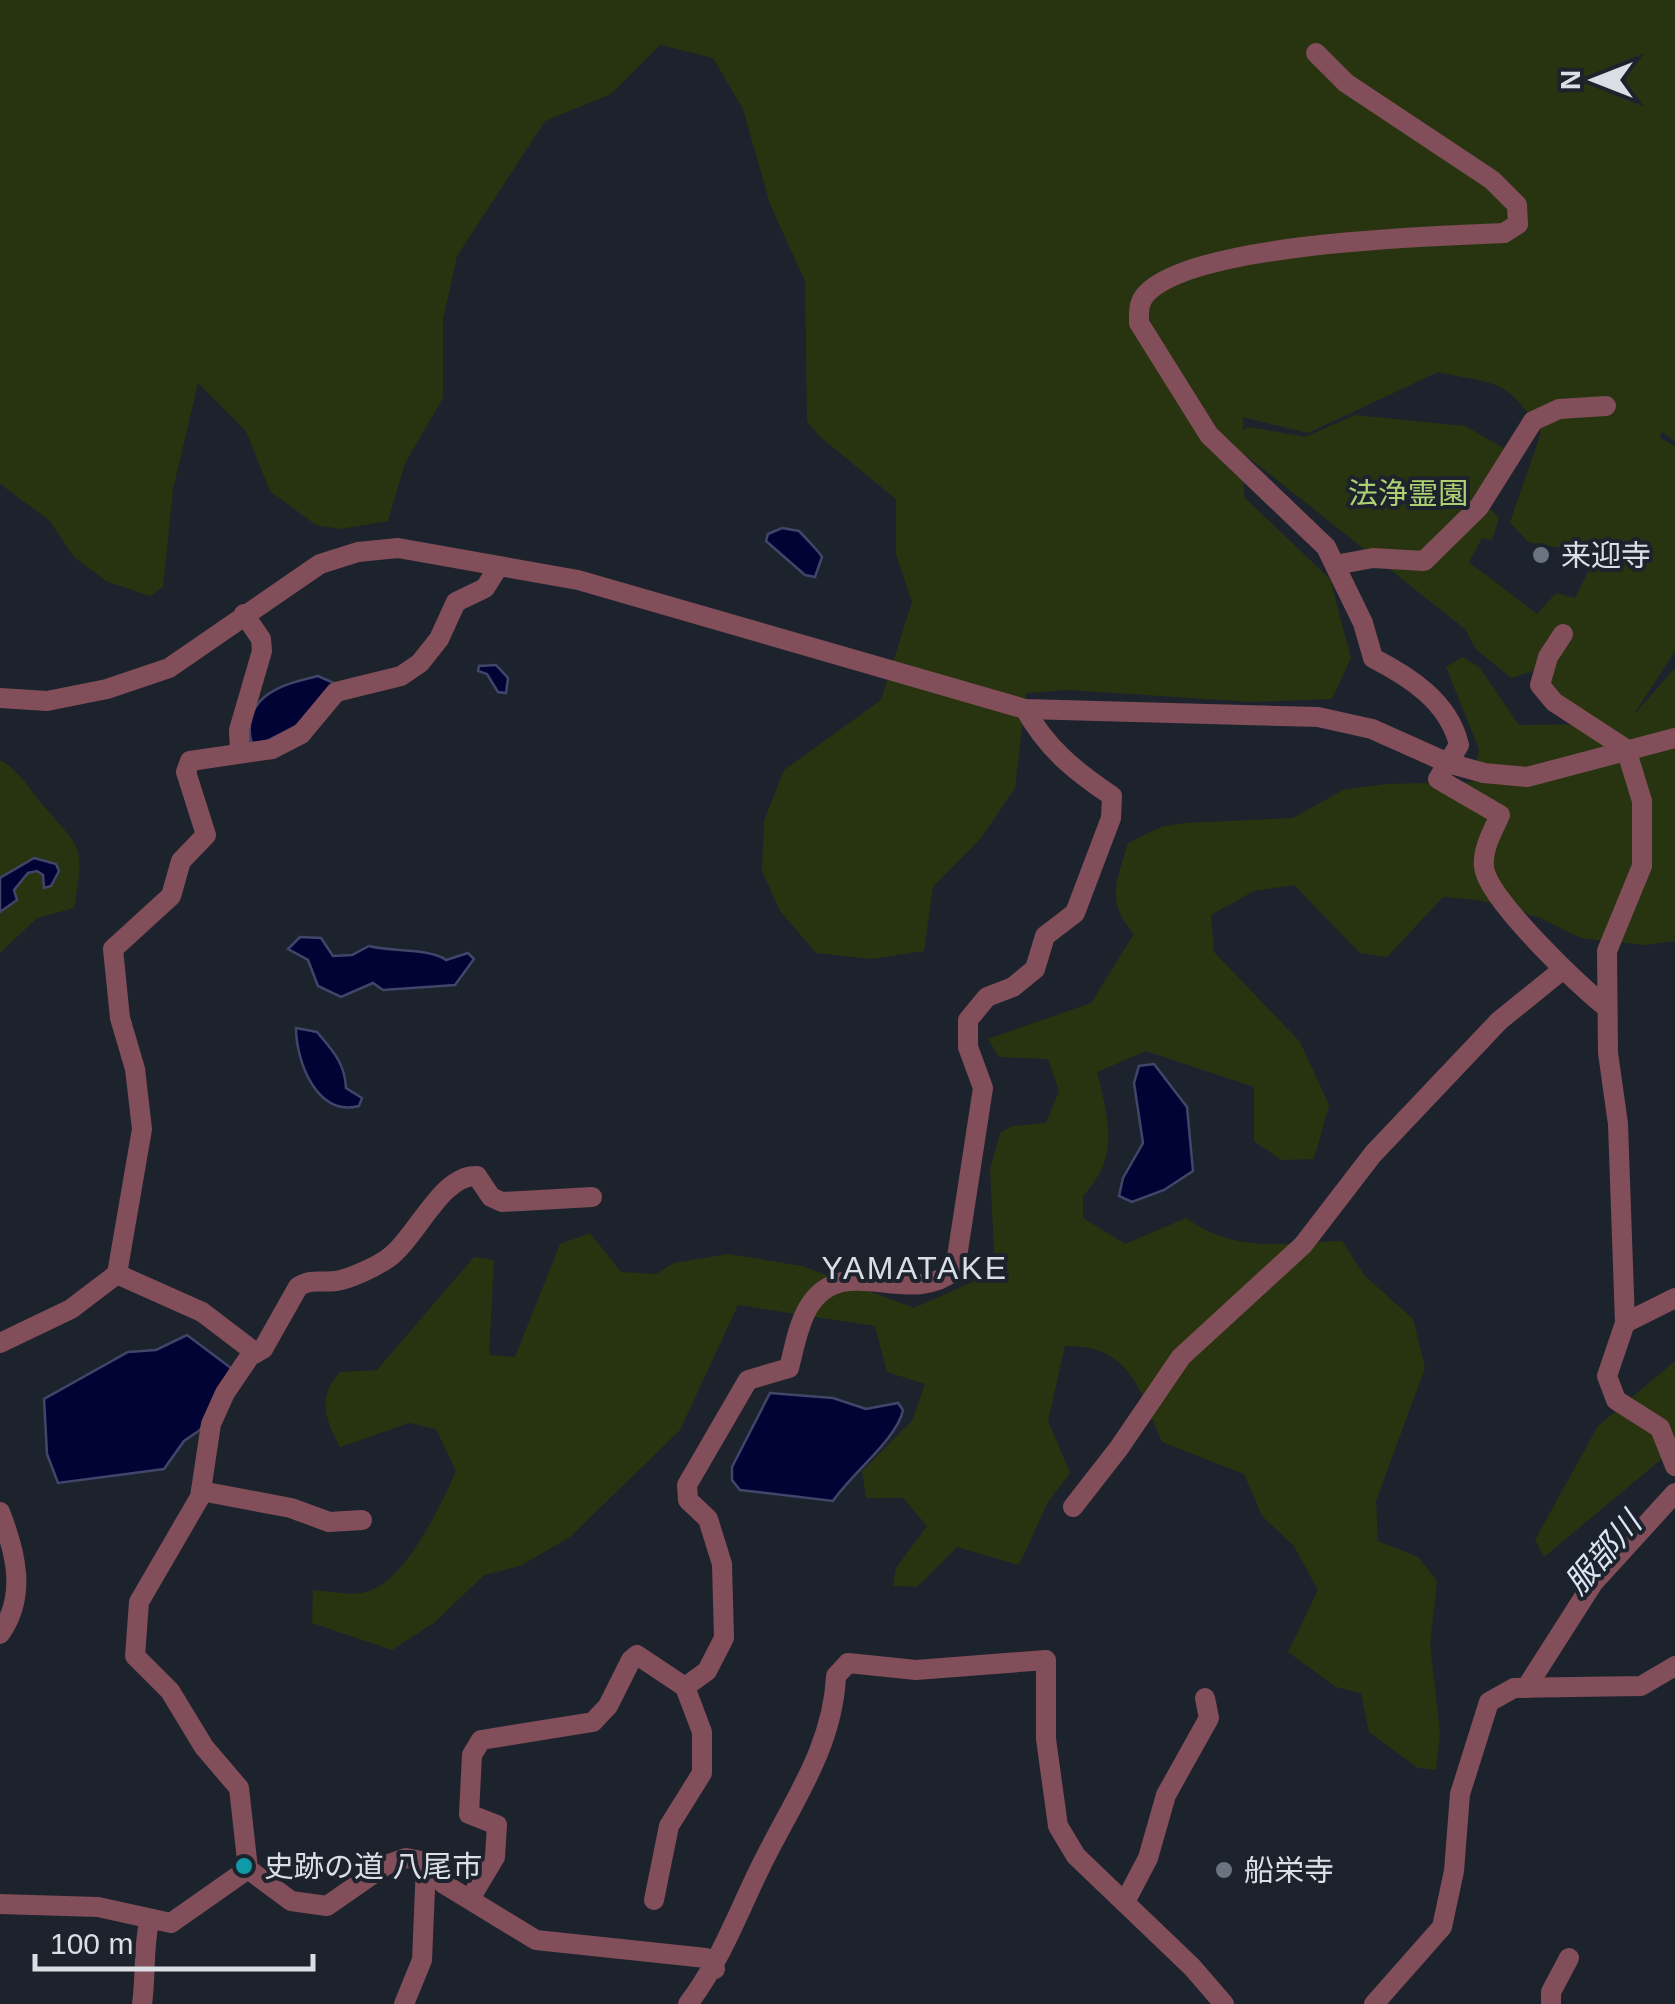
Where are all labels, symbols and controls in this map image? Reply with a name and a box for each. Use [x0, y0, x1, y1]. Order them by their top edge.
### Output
north arrow [1545, 30, 1645, 130]
text: N [1555, 70, 1586, 90]
park label: 法浄霊園 [1348, 477, 1468, 510]
place label: 来迎寺 [1561, 539, 1651, 572]
marker: 来迎寺 [1530, 544, 1552, 566]
district label: YAMATAKE [821, 1250, 1009, 1286]
water label: 服部川 [1558, 1503, 1650, 1601]
place label: 史跡の道 八尾市 [264, 1850, 482, 1883]
place label: 船栄寺 [1244, 1854, 1334, 1887]
marker: 史跡の道 八尾市 [233, 1855, 255, 1877]
marker: 船栄寺 [1213, 1859, 1235, 1881]
scale bar [35, 1909, 312, 1971]
text: 100 m [50, 1927, 133, 1960]

